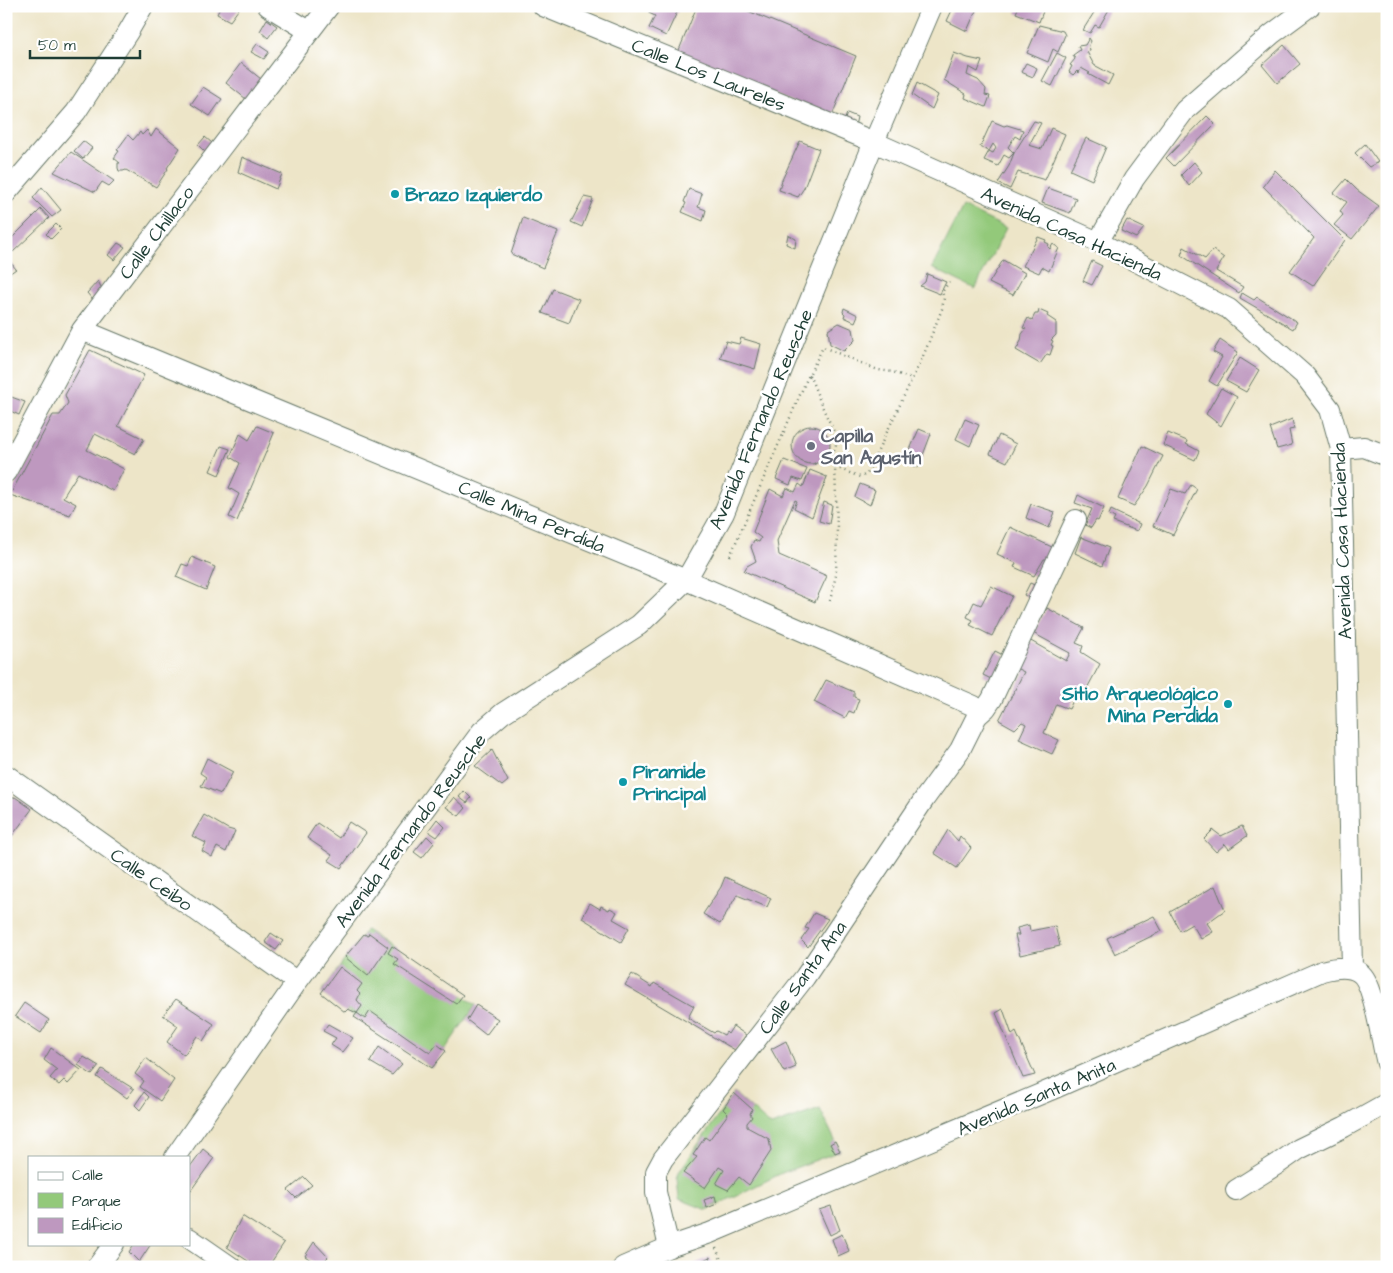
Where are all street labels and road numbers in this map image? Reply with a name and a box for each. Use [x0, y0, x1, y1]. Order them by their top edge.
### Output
street label: Calle Los Laureles [627, 32, 790, 119]
street label: Calle Chillaco [113, 180, 202, 285]
street label: Avenida Casa Hacienda [976, 181, 1167, 288]
street label: Avenida Fernando Reusche [703, 305, 820, 534]
street label: Avenida Casa Hacienda [1326, 442, 1359, 640]
street label: Calle Mina Perdida [454, 474, 609, 561]
street label: Avenida Fernando Reusche [329, 728, 493, 934]
street label: Calle Ceibo [105, 842, 198, 919]
street label: Calle Santa Ana [753, 915, 854, 1040]
street label: Avenida Santa Anita [953, 1052, 1120, 1143]

